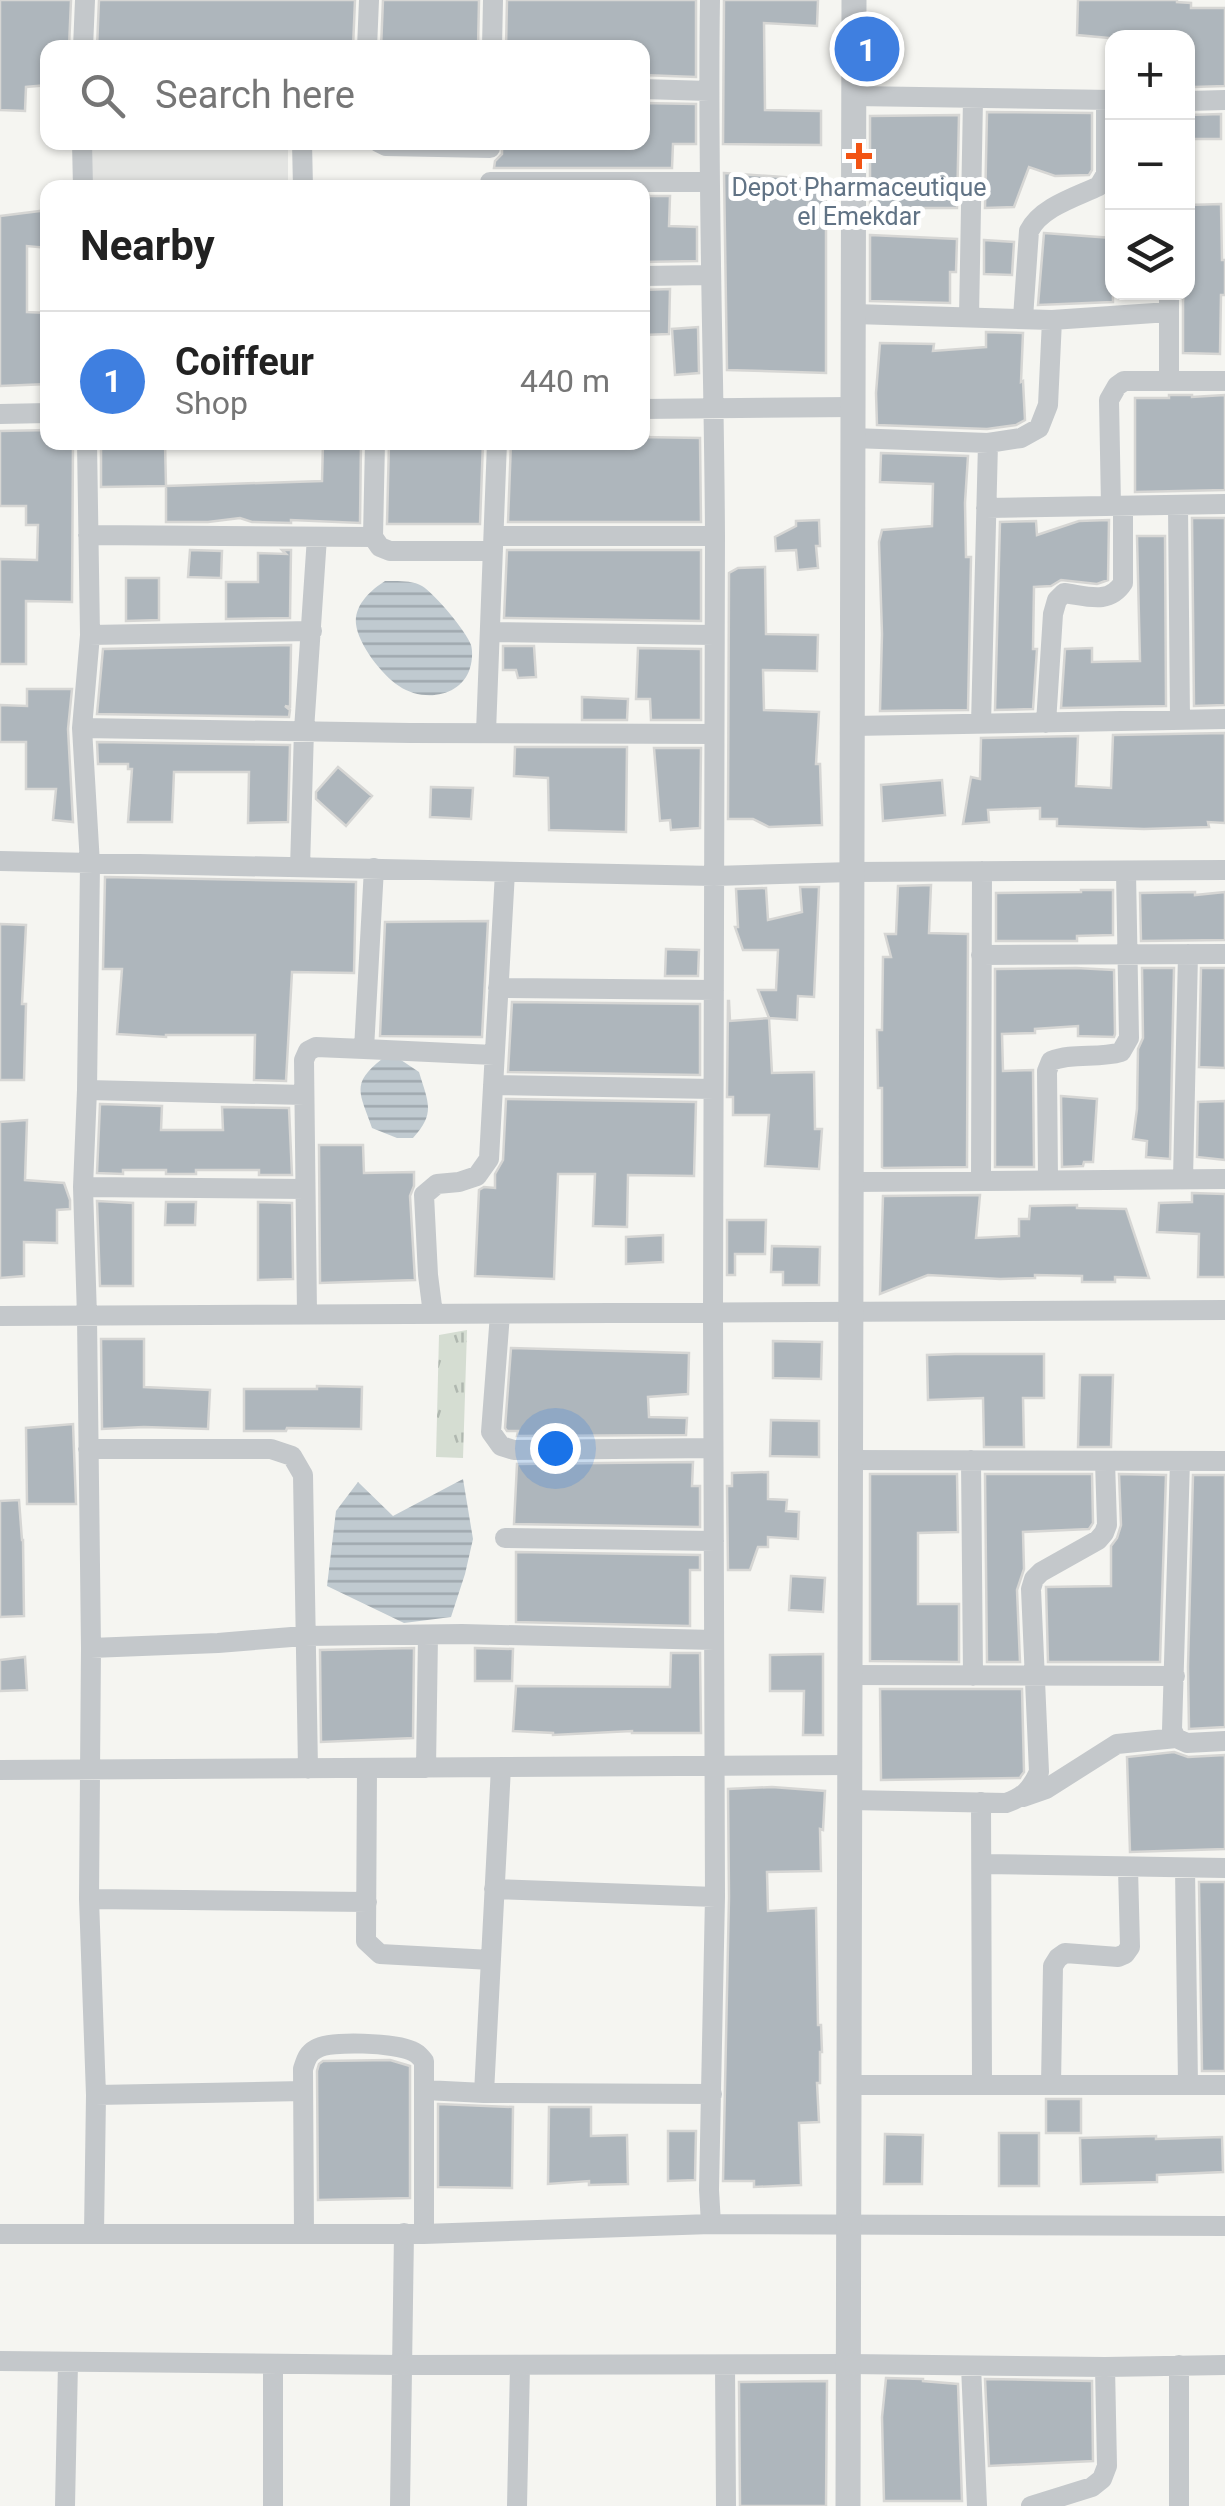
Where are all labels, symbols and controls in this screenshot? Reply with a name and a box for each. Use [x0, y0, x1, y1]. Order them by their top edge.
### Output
pin: 1 [834, 12, 900, 86]
map controls [1105, 30, 1195, 300]
button: + [1105, 30, 1195, 120]
search box [40, 40, 650, 150]
icon: search [75, 68, 130, 123]
text: Search here [155, 73, 355, 117]
button: − [1105, 120, 1195, 210]
marker: Depot Pharmaceutique el Emekdar [848, 145, 870, 167]
place label: Depot Pharmaceutique el Emekdar [731, 173, 987, 231]
button: layers [1105, 210, 1195, 300]
text: Nearby [80, 221, 215, 270]
text: Coiffeur [175, 340, 314, 384]
text: 1 [103, 362, 122, 400]
text: 440 m [520, 362, 610, 400]
text: Shop [175, 384, 248, 422]
your location [530, 1423, 581, 1474]

